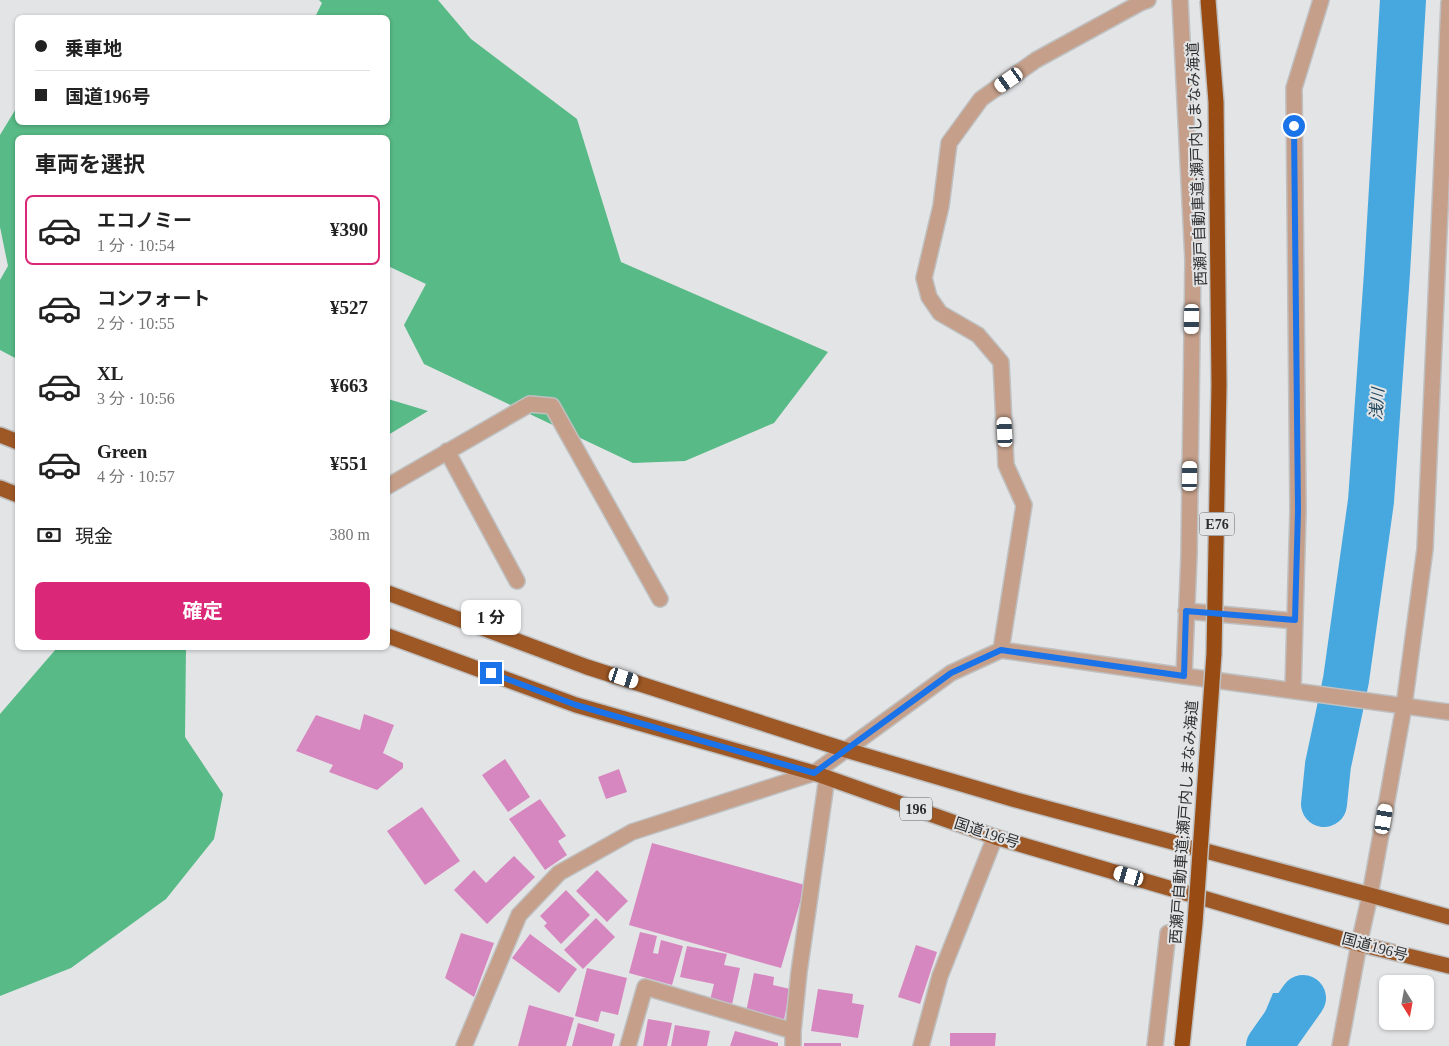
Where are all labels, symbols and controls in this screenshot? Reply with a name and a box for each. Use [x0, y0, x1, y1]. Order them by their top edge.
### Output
text: 乗車地 [65, 38, 122, 59]
street label: 西瀬戸自動車道;瀬戸内しまなみ海道 [1185, 42, 1209, 286]
car [992, 65, 1025, 95]
text: 国道196号 [65, 86, 151, 107]
route start [1283, 115, 1305, 137]
text: 車両を選択 [35, 152, 145, 177]
icon: car [37, 208, 82, 253]
text: エコノミー [97, 210, 192, 231]
text: ¥390 [330, 219, 368, 240]
text: 1 分 · 10:54 [97, 237, 175, 254]
icon: car [37, 286, 82, 331]
text: コンフォート [97, 288, 210, 309]
text: ¥527 [330, 297, 368, 318]
car [1184, 304, 1199, 334]
text: 2 分 · 10:55 [97, 315, 175, 332]
text: XL [97, 363, 123, 384]
icon: car [37, 364, 82, 409]
text: ¥663 [330, 375, 368, 396]
water label: 浅川 [1367, 385, 1387, 421]
text: 3 分 · 10:56 [97, 390, 175, 407]
car [996, 417, 1013, 447]
text: Green [97, 441, 147, 462]
icon: car [37, 442, 82, 487]
text: ¥551 [330, 453, 368, 474]
car [1182, 461, 1197, 491]
text: 4 分 · 10:57 [97, 468, 175, 485]
road number: E76 [1200, 512, 1234, 536]
icon: cash [35, 521, 63, 549]
text: 現金 [75, 526, 113, 547]
text: 380 m [330, 526, 370, 543]
button: 確定 [35, 582, 370, 640]
callout: 1 分 [461, 600, 521, 636]
text: 1 分 [477, 609, 505, 626]
route end [480, 662, 502, 684]
car [607, 666, 640, 690]
street label: 西瀬戸自動車道;瀬戸内しまなみ海道 [1168, 700, 1200, 944]
road number: 196 [900, 798, 932, 821]
car [1374, 803, 1393, 835]
street label: 国道196号 [952, 815, 1022, 851]
car [1112, 865, 1145, 887]
street label: 国道196号 [1340, 931, 1410, 963]
north arrow [1379, 975, 1434, 1030]
map controls [1379, 975, 1434, 1030]

